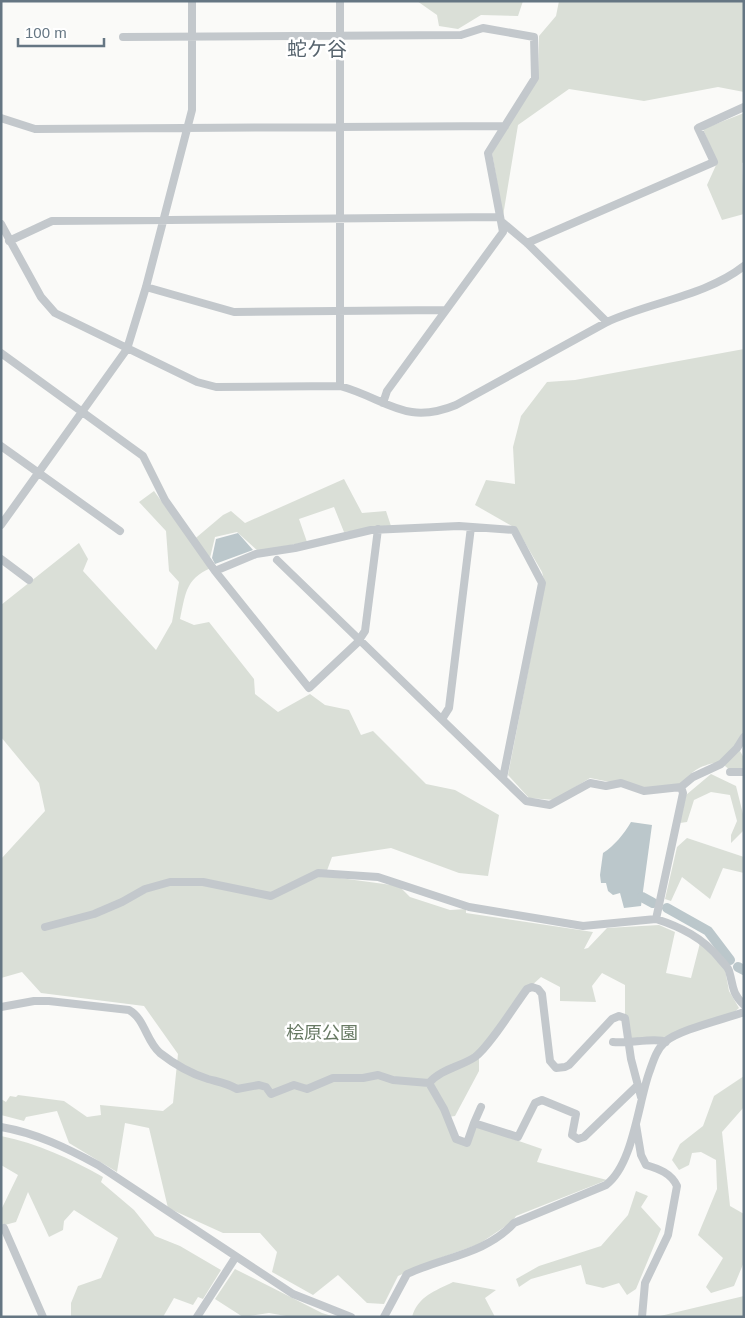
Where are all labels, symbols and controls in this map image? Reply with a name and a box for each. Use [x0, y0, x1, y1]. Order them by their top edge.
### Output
scale bar [18, 15, 104, 47]
text: 100 m [25, 24, 67, 41]
district label: 蛇ケ谷 [287, 38, 347, 60]
park label: 桧原公園 [286, 1023, 358, 1043]

